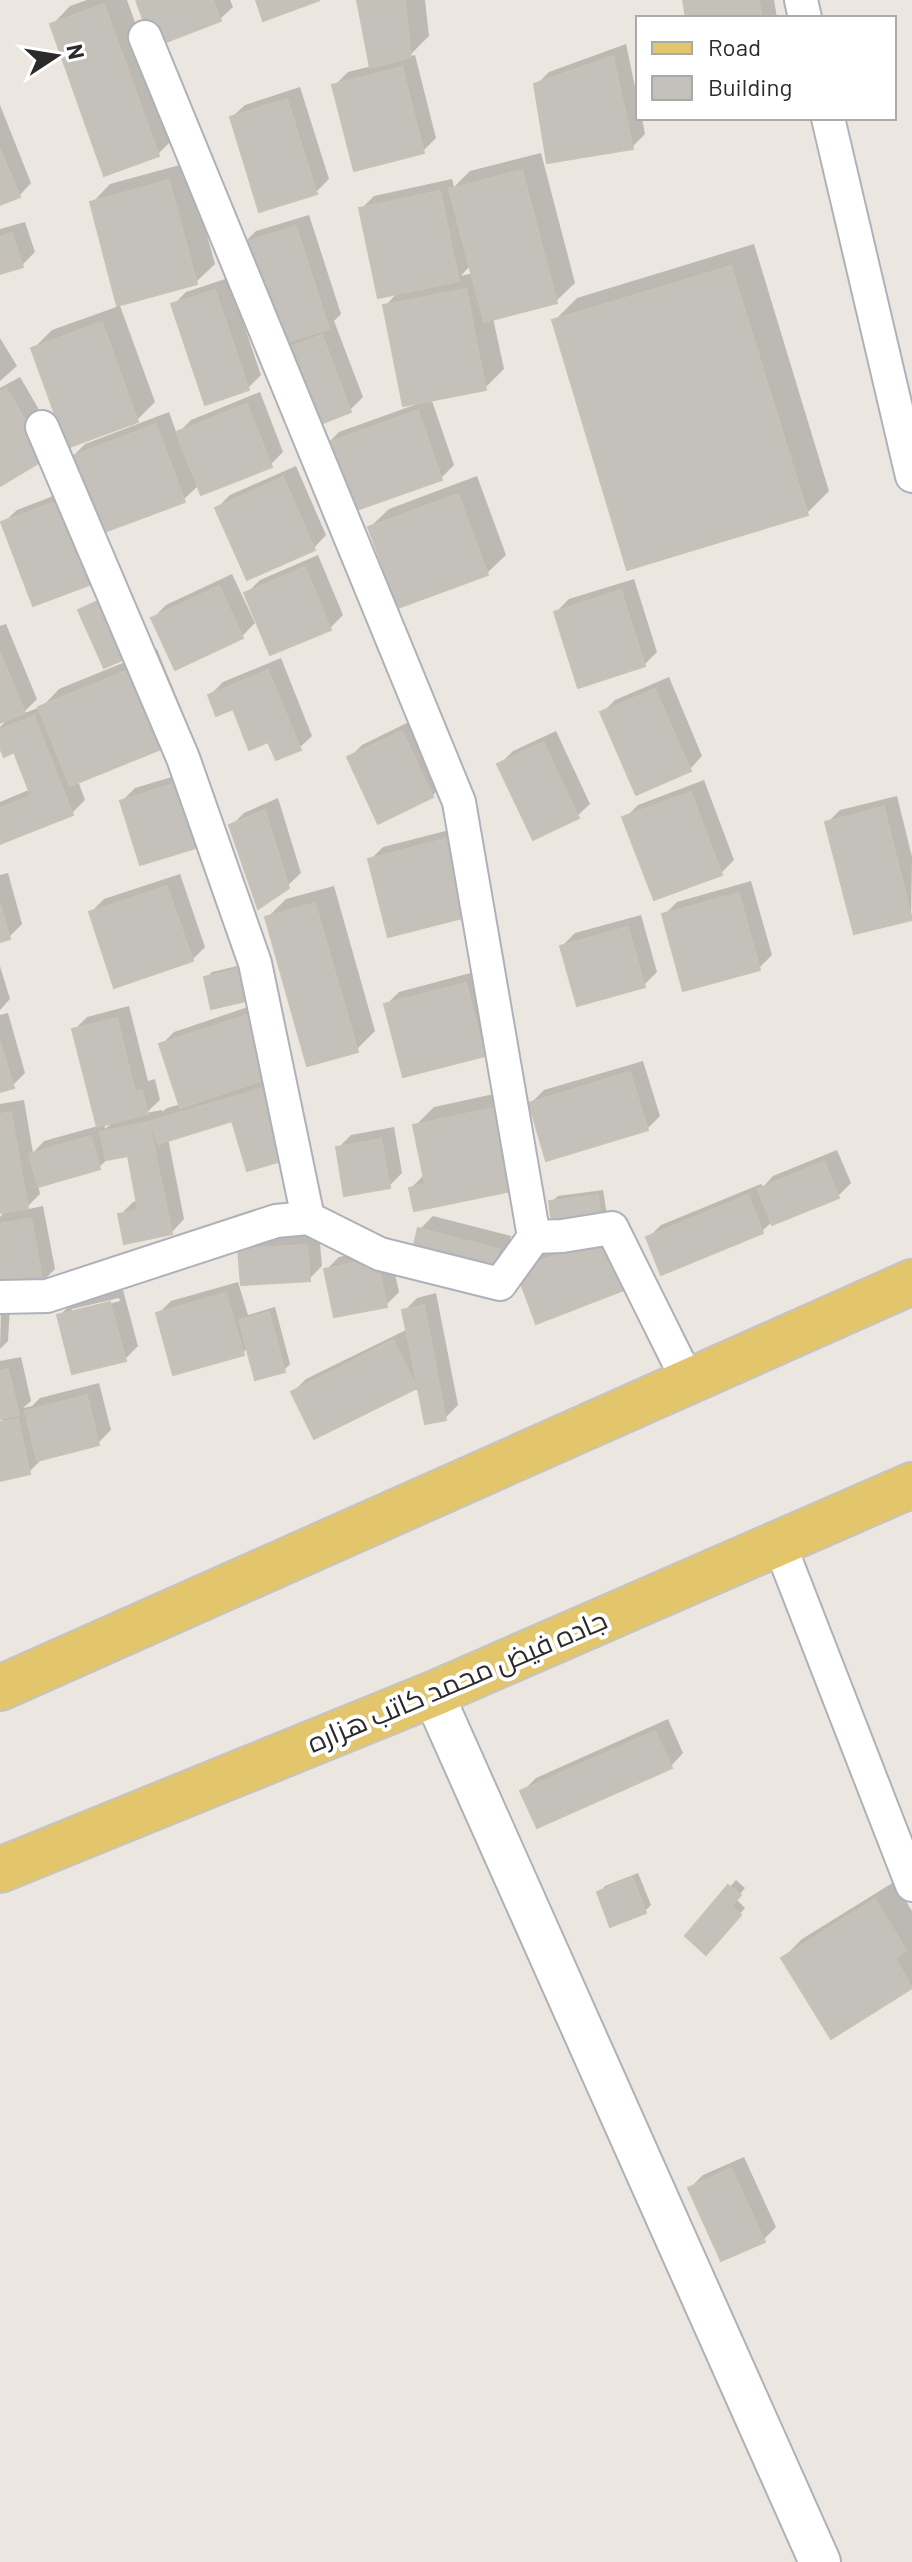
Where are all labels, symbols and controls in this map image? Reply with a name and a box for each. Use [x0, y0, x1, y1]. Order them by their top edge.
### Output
north arrow [16, 16, 96, 96]
legend [636, 16, 896, 120]
text: Road [708, 32, 761, 61]
text: N [62, 42, 91, 61]
text: Building [708, 72, 792, 101]
street label: جاده فیض محمد کاتب هزاره [302, 1601, 612, 1760]

